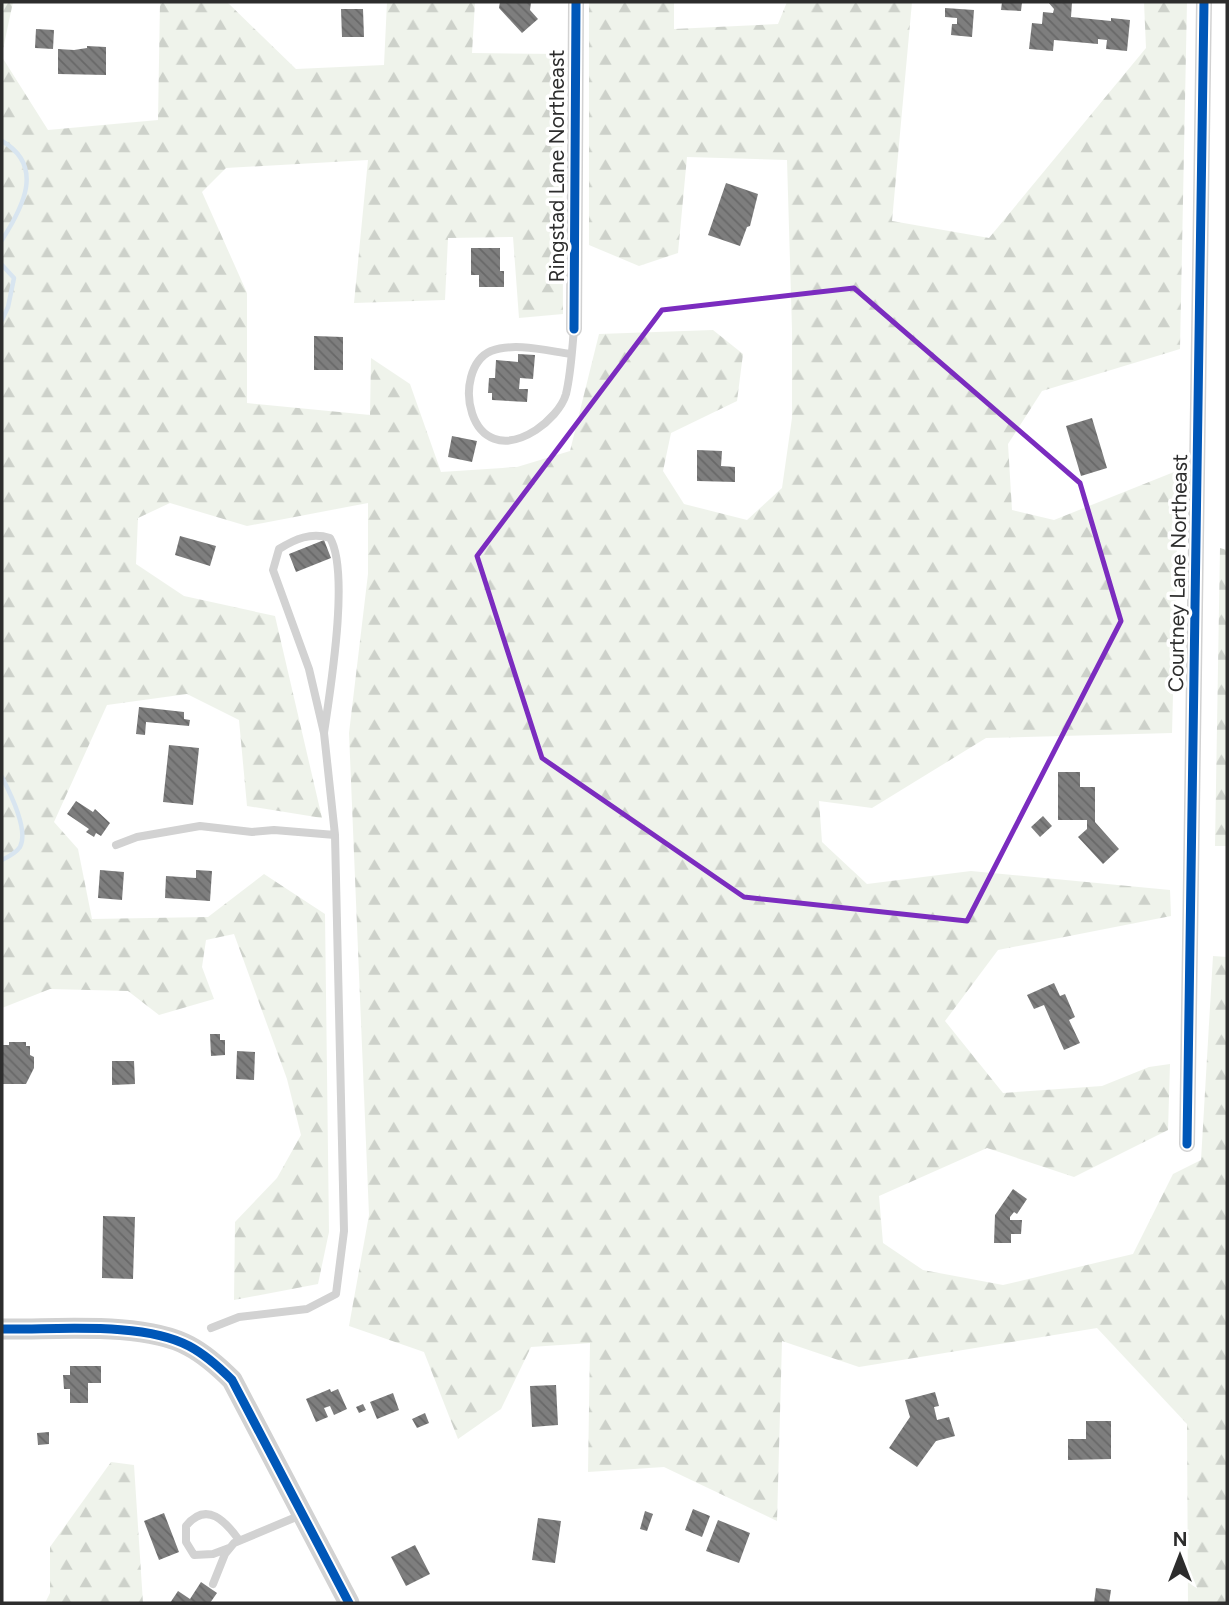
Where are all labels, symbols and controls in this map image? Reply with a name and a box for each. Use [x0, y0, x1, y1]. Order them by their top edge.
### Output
street label: Ringstad Lane Northeast [544, 49, 569, 283]
street label: Courtney Lane Northeast [1163, 454, 1192, 692]
north arrow [1145, 1521, 1215, 1591]
text: N [1173, 1528, 1187, 1551]

